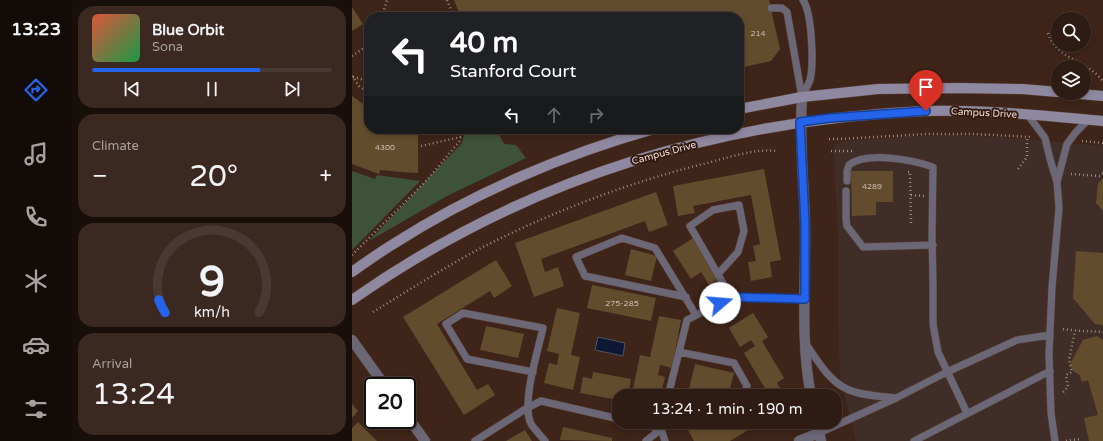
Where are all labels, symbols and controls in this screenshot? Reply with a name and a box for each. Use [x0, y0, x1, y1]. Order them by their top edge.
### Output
map controls [1051, 12, 1091, 100]
button: search [1051, 12, 1091, 52]
text: 13:23 [11, 18, 61, 40]
text: Blue Orbit [152, 21, 224, 39]
text: 40 m [450, 26, 518, 60]
icon: left [384, 28, 436, 80]
house number: 214 [750, 29, 766, 38]
text: Sona [152, 39, 183, 55]
text: Stanford Court [450, 60, 576, 82]
button: layers [1051, 60, 1091, 100]
pin [909, 70, 943, 111]
icon: directions [22, 76, 50, 104]
icon: arrive [915, 76, 937, 98]
icon: previous [121, 78, 143, 100]
icon: pause [201, 78, 223, 100]
icon: next [281, 78, 303, 100]
icon: left [501, 104, 523, 126]
icon: ahead [543, 104, 565, 126]
icon: right [585, 104, 607, 126]
street label: Campus Drive [951, 105, 1018, 121]
text: Climate [92, 138, 139, 154]
street label: Campus Drive [630, 139, 698, 167]
icon: music [22, 140, 50, 168]
house number: 4300 [375, 143, 395, 152]
text: 20° [189, 158, 238, 195]
text: − [92, 163, 108, 189]
text: + [320, 163, 332, 189]
house number: 4289 [862, 182, 882, 191]
icon: phone [22, 203, 50, 231]
text: 9 [199, 257, 225, 307]
icon: climate [22, 267, 50, 295]
position arrow [699, 282, 741, 324]
house number: 275-285 [605, 299, 639, 308]
text: km/h [194, 303, 230, 320]
icon: car [22, 331, 50, 359]
text: Arrival [92, 356, 132, 372]
text: 13:24 [92, 376, 175, 413]
speed limit sign: 20 [364, 377, 416, 429]
icon: filters [22, 395, 50, 423]
text: 13:24 · 1 min · 190 m [652, 400, 802, 418]

